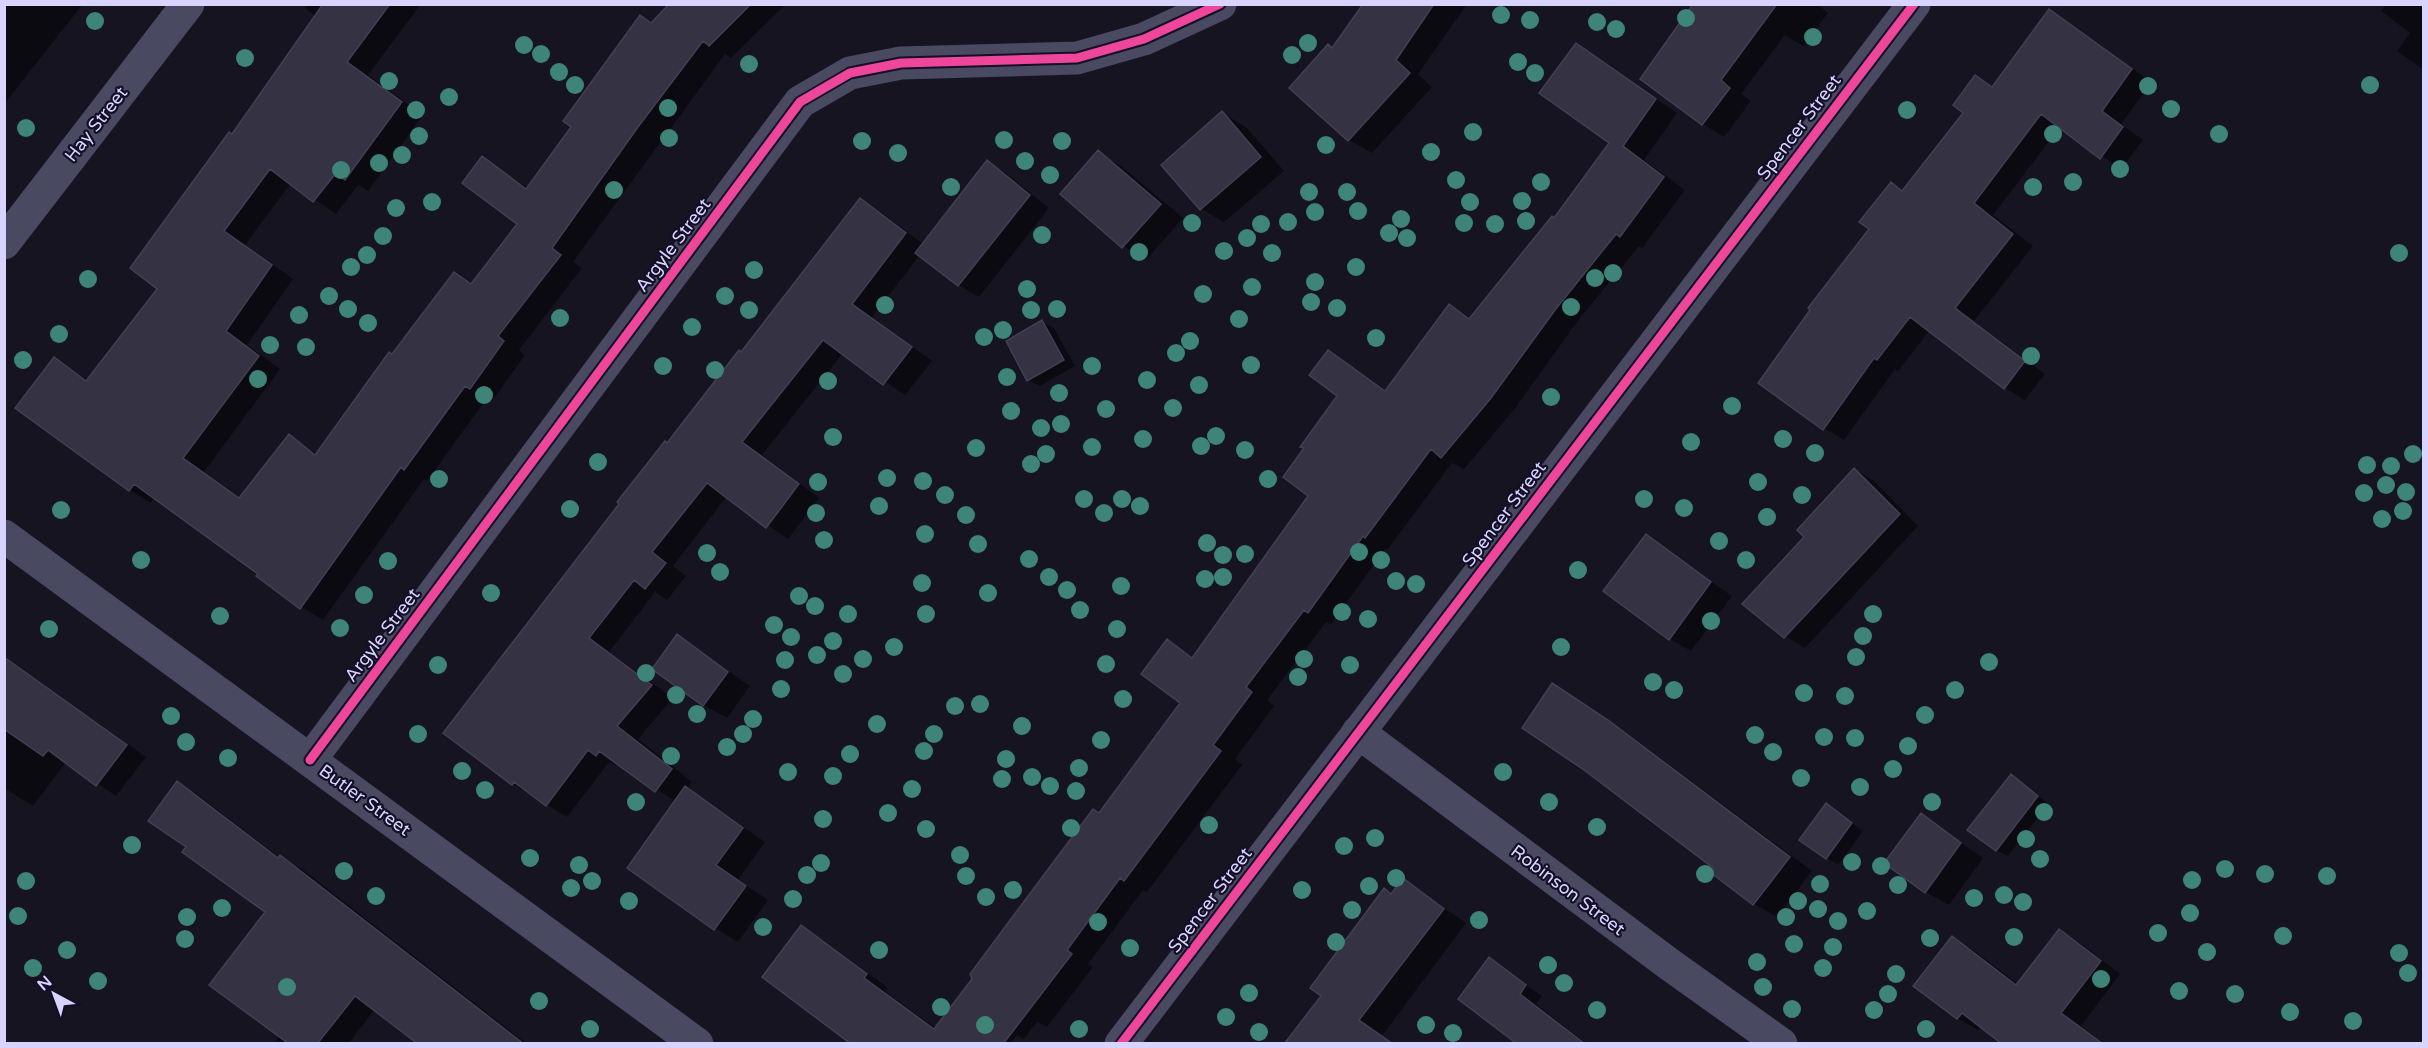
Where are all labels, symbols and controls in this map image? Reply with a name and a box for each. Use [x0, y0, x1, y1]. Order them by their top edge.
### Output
street label: Spencer Street [1752, 70, 1846, 184]
street label: Hay Street [60, 82, 132, 166]
street label: Argyle Street [631, 194, 715, 296]
street label: Spencer Street [1457, 457, 1551, 571]
street label: Argyle Street [340, 584, 424, 686]
street label: Butler Street [315, 759, 415, 841]
street label: Robinson Street [1507, 840, 1630, 940]
street label: Spencer Street [1163, 843, 1257, 957]
north arrow [24, 964, 84, 1024]
text: N [33, 972, 56, 995]

